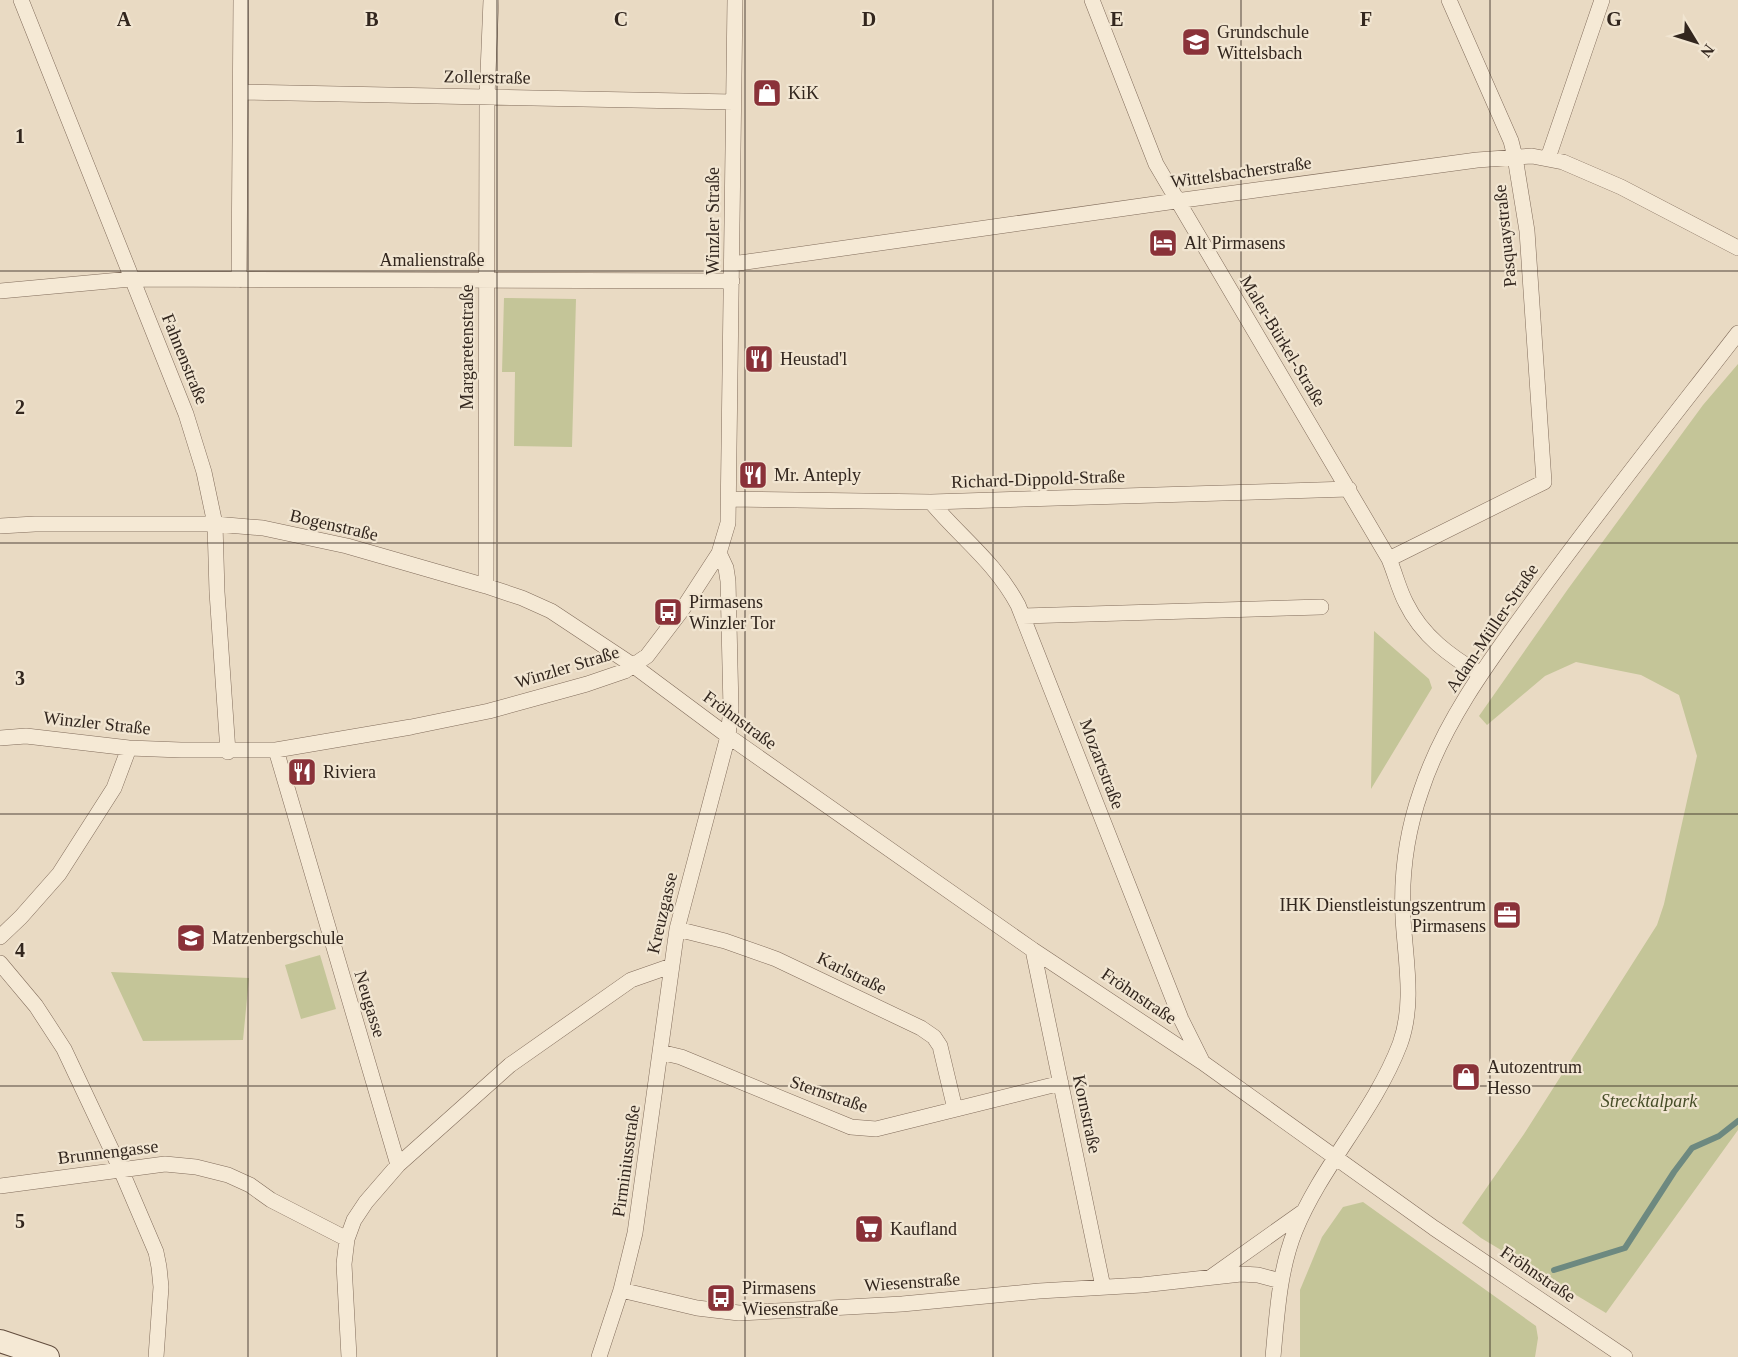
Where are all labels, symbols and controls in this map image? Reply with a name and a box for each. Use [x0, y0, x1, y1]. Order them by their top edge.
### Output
text: A [117, 8, 132, 30]
text: B [365, 8, 379, 30]
text: C [614, 8, 628, 30]
text: D [862, 8, 876, 30]
text: E [1110, 8, 1124, 30]
text: F [1360, 8, 1372, 30]
text: G [1606, 8, 1622, 30]
north arrow [1666, 12, 1726, 72]
place label: Grundschule Wittelsbach [1217, 22, 1309, 63]
school or university icon: Grundschule Wittelsbach [1180, 26, 1212, 58]
text: N [1697, 41, 1718, 61]
street label: Zollerstraße [443, 66, 531, 88]
shop icon: KiK [751, 77, 783, 109]
place label: KiK [788, 83, 819, 103]
text: 1 [15, 125, 25, 147]
street label: Wittelsbacherstraße [1169, 152, 1313, 192]
street label: Winzler Straße [703, 167, 723, 275]
street label: Pasquaystraße [1490, 184, 1520, 288]
hotel icon: Alt Pirmasens [1147, 227, 1179, 259]
place label: Alt Pirmasens [1184, 233, 1286, 253]
street label: Amalienstraße [380, 250, 484, 270]
street label: Maler-Bürkel-Straße [1236, 272, 1330, 410]
street label: Margaretenstraße [457, 284, 477, 410]
street label: Fahnenstraße [158, 311, 212, 407]
restaurant icon: Heustad'l [743, 343, 775, 375]
place label: Heustad'l [780, 349, 847, 369]
text: 2 [15, 396, 25, 418]
restaurant icon: Mr. Anteply [737, 459, 769, 491]
place label: Mr. Anteply [774, 465, 861, 485]
street label: Richard-Dippold-Straße [951, 466, 1125, 492]
street label: Bogenstraße [288, 505, 380, 545]
street label: Adam-Müller-Straße [1442, 560, 1542, 696]
place label: Pirmasens Winzler Tor [689, 592, 775, 633]
bus stop icon: Pirmasens Winzler Tor [652, 596, 684, 628]
street label: Winzler Straße [513, 642, 621, 692]
text: 3 [15, 667, 25, 689]
street label: Fröhnstraße [699, 687, 781, 753]
street label: Winzler Straße [42, 707, 152, 739]
street label: Mozartstraße [1076, 716, 1128, 812]
restaurant icon: Riviera [286, 756, 318, 788]
place label: Riviera [323, 762, 376, 782]
street label: Kreuzgasse [643, 870, 681, 956]
place label: IHK Dienstleistungszentrum Pirmasens [1280, 895, 1486, 936]
office icon: IHK Dienstleistungszentrum Pirmasens [1491, 899, 1523, 931]
school or university icon: Matzenbergschule [175, 922, 207, 954]
place label: Matzenbergschule [212, 928, 344, 948]
text: 4 [15, 939, 25, 961]
street label: Karlstraße [814, 948, 890, 998]
street label: Fröhnstraße [1098, 964, 1180, 1028]
street label: Neugasse [350, 968, 390, 1040]
place label: Autozentrum Hesso [1487, 1057, 1582, 1098]
shop icon: Autozentrum Hesso [1450, 1061, 1482, 1093]
street label: Sternstraße [787, 1071, 871, 1117]
street label: Kornstraße [1069, 1073, 1105, 1155]
park label: Strecktalpark [1601, 1091, 1698, 1111]
street label: Pirminiusstraße [608, 1104, 644, 1218]
street label: Brunnengasse [57, 1136, 159, 1168]
text: 5 [15, 1210, 25, 1232]
supermarket icon: Kaufland [853, 1213, 885, 1245]
place label: Kaufland [890, 1219, 957, 1239]
street label: Fröhnstraße [1497, 1242, 1579, 1306]
street label: Wiesenstraße [863, 1269, 961, 1295]
place label: Pirmasens Wiesenstraße [742, 1278, 838, 1319]
bus stop icon: Pirmasens Wiesenstraße [705, 1282, 737, 1314]

